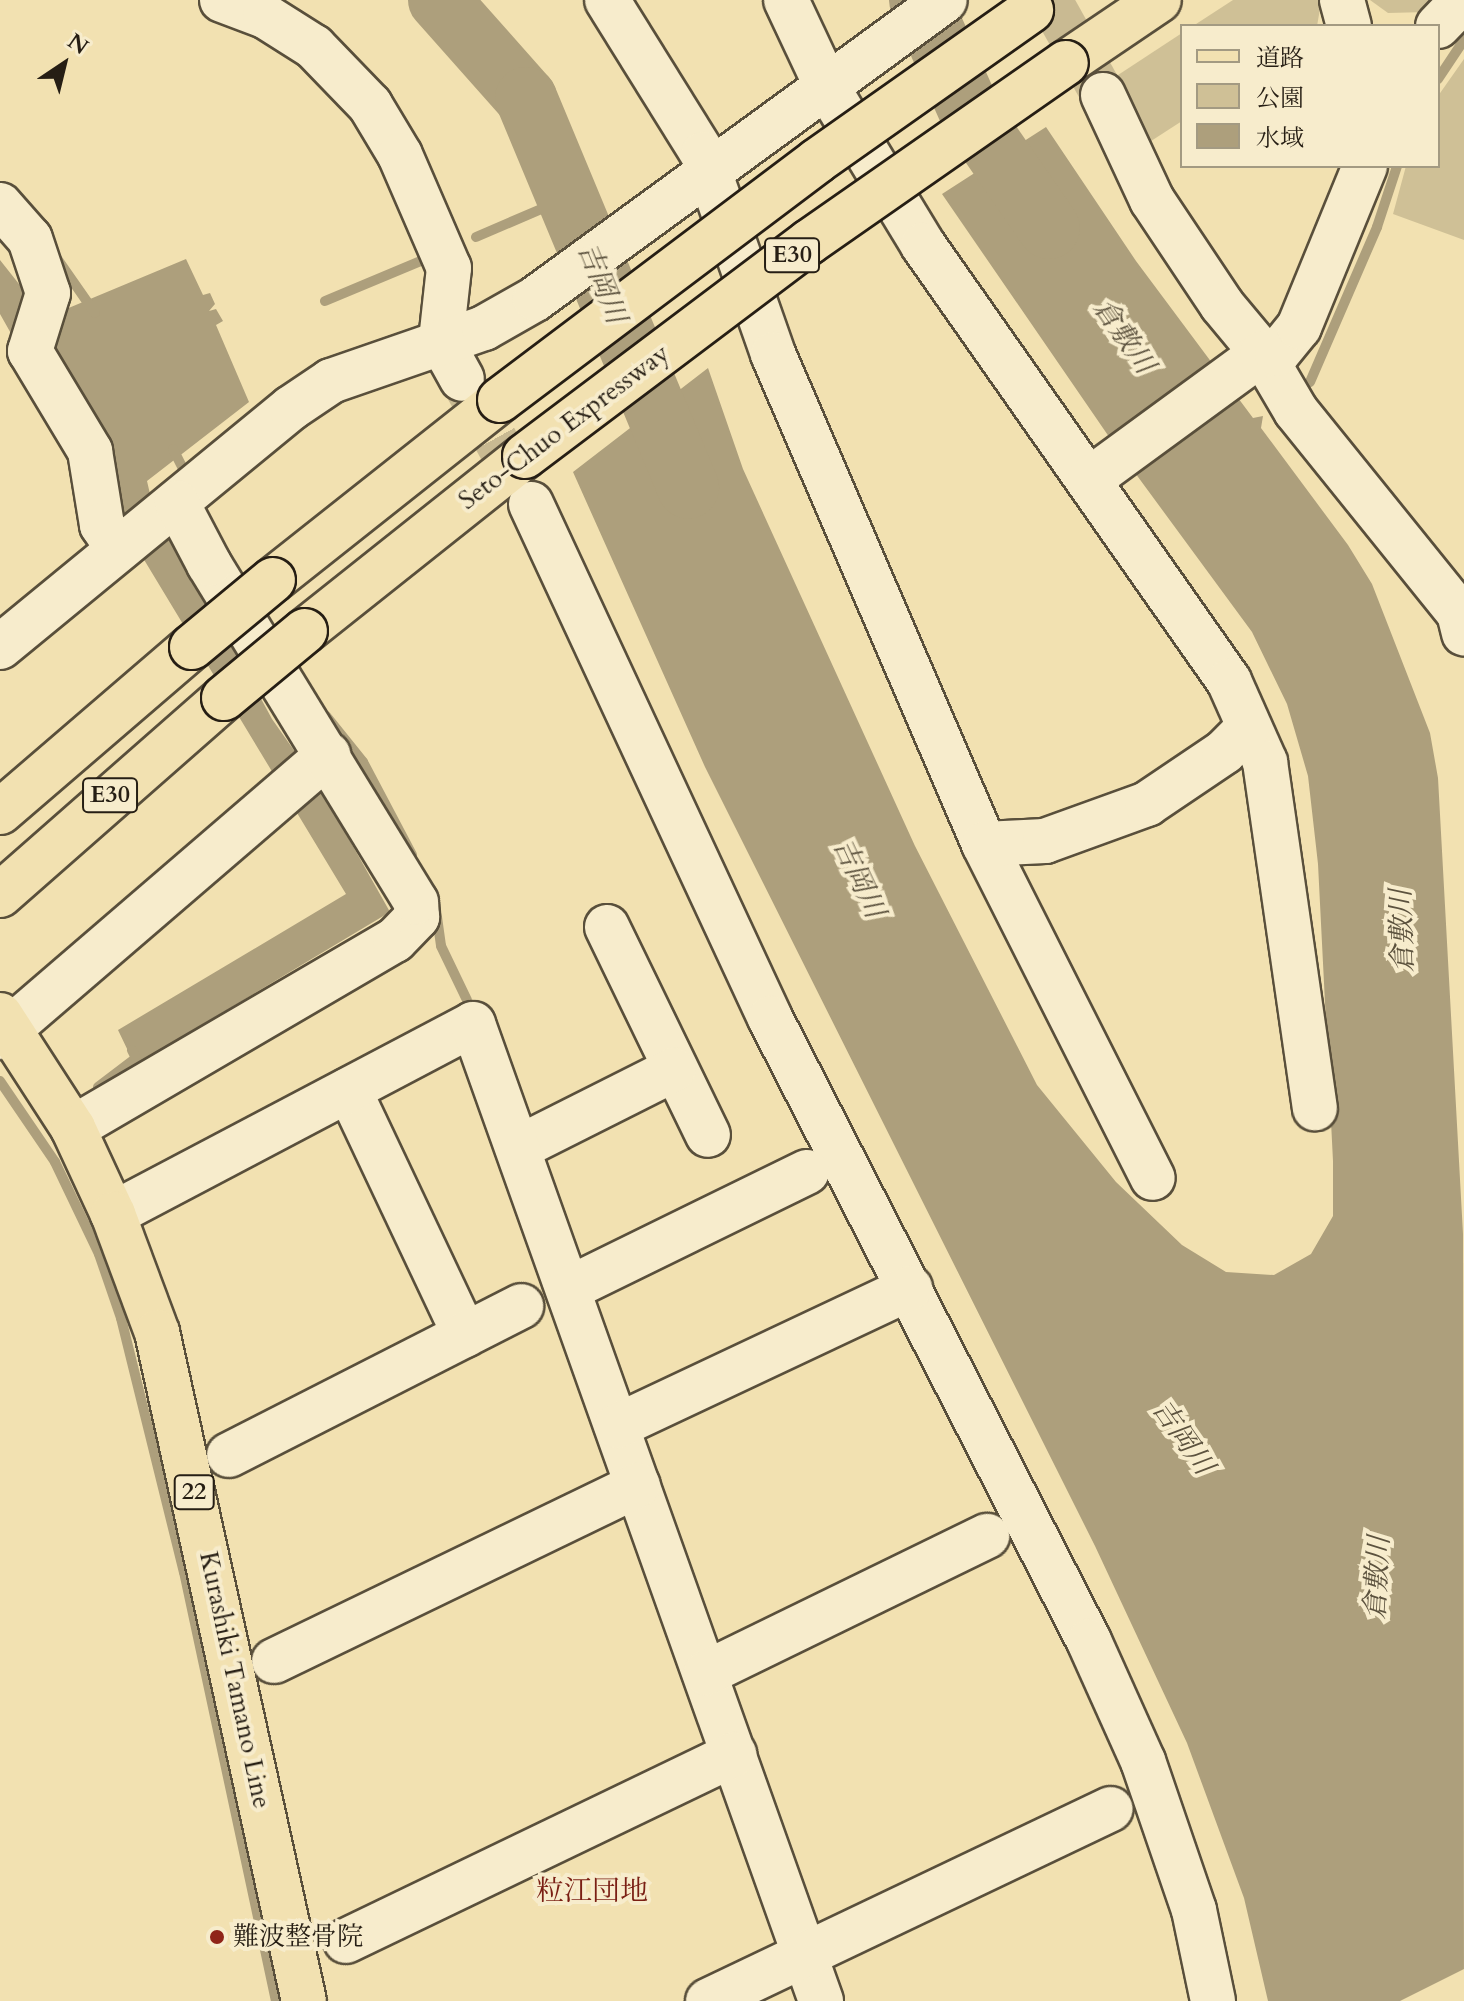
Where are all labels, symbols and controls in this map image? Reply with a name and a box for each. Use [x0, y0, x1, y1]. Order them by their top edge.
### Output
north arrow [24, 24, 104, 104]
legend [1180, 24, 1440, 168]
text: N [61, 27, 94, 62]
text: 道路 [1256, 42, 1304, 75]
text: 公園 [1256, 82, 1304, 115]
text: 水域 [1256, 122, 1304, 155]
road number: E30 [764, 235, 820, 275]
water label: 吉岡川 [571, 238, 633, 328]
water label: 倉敷川 [1086, 292, 1162, 380]
street label: Seto-Chuo Expressway [453, 338, 675, 516]
road number: E30 [82, 775, 138, 815]
water label: 吉岡川 [826, 833, 892, 923]
water label: 倉敷川 [1384, 888, 1420, 974]
water label: 吉岡川 [1145, 1393, 1221, 1481]
road number: 22 [172, 1472, 216, 1512]
water label: 倉敷川 [1358, 1535, 1396, 1621]
street label: Kurashiki Tamano Line [193, 1549, 277, 1811]
district label: 粒江団地 [536, 1874, 648, 1908]
place label: 難波整骨院 [233, 1921, 363, 1953]
marker: 難波整骨院 [208, 1928, 226, 1946]

